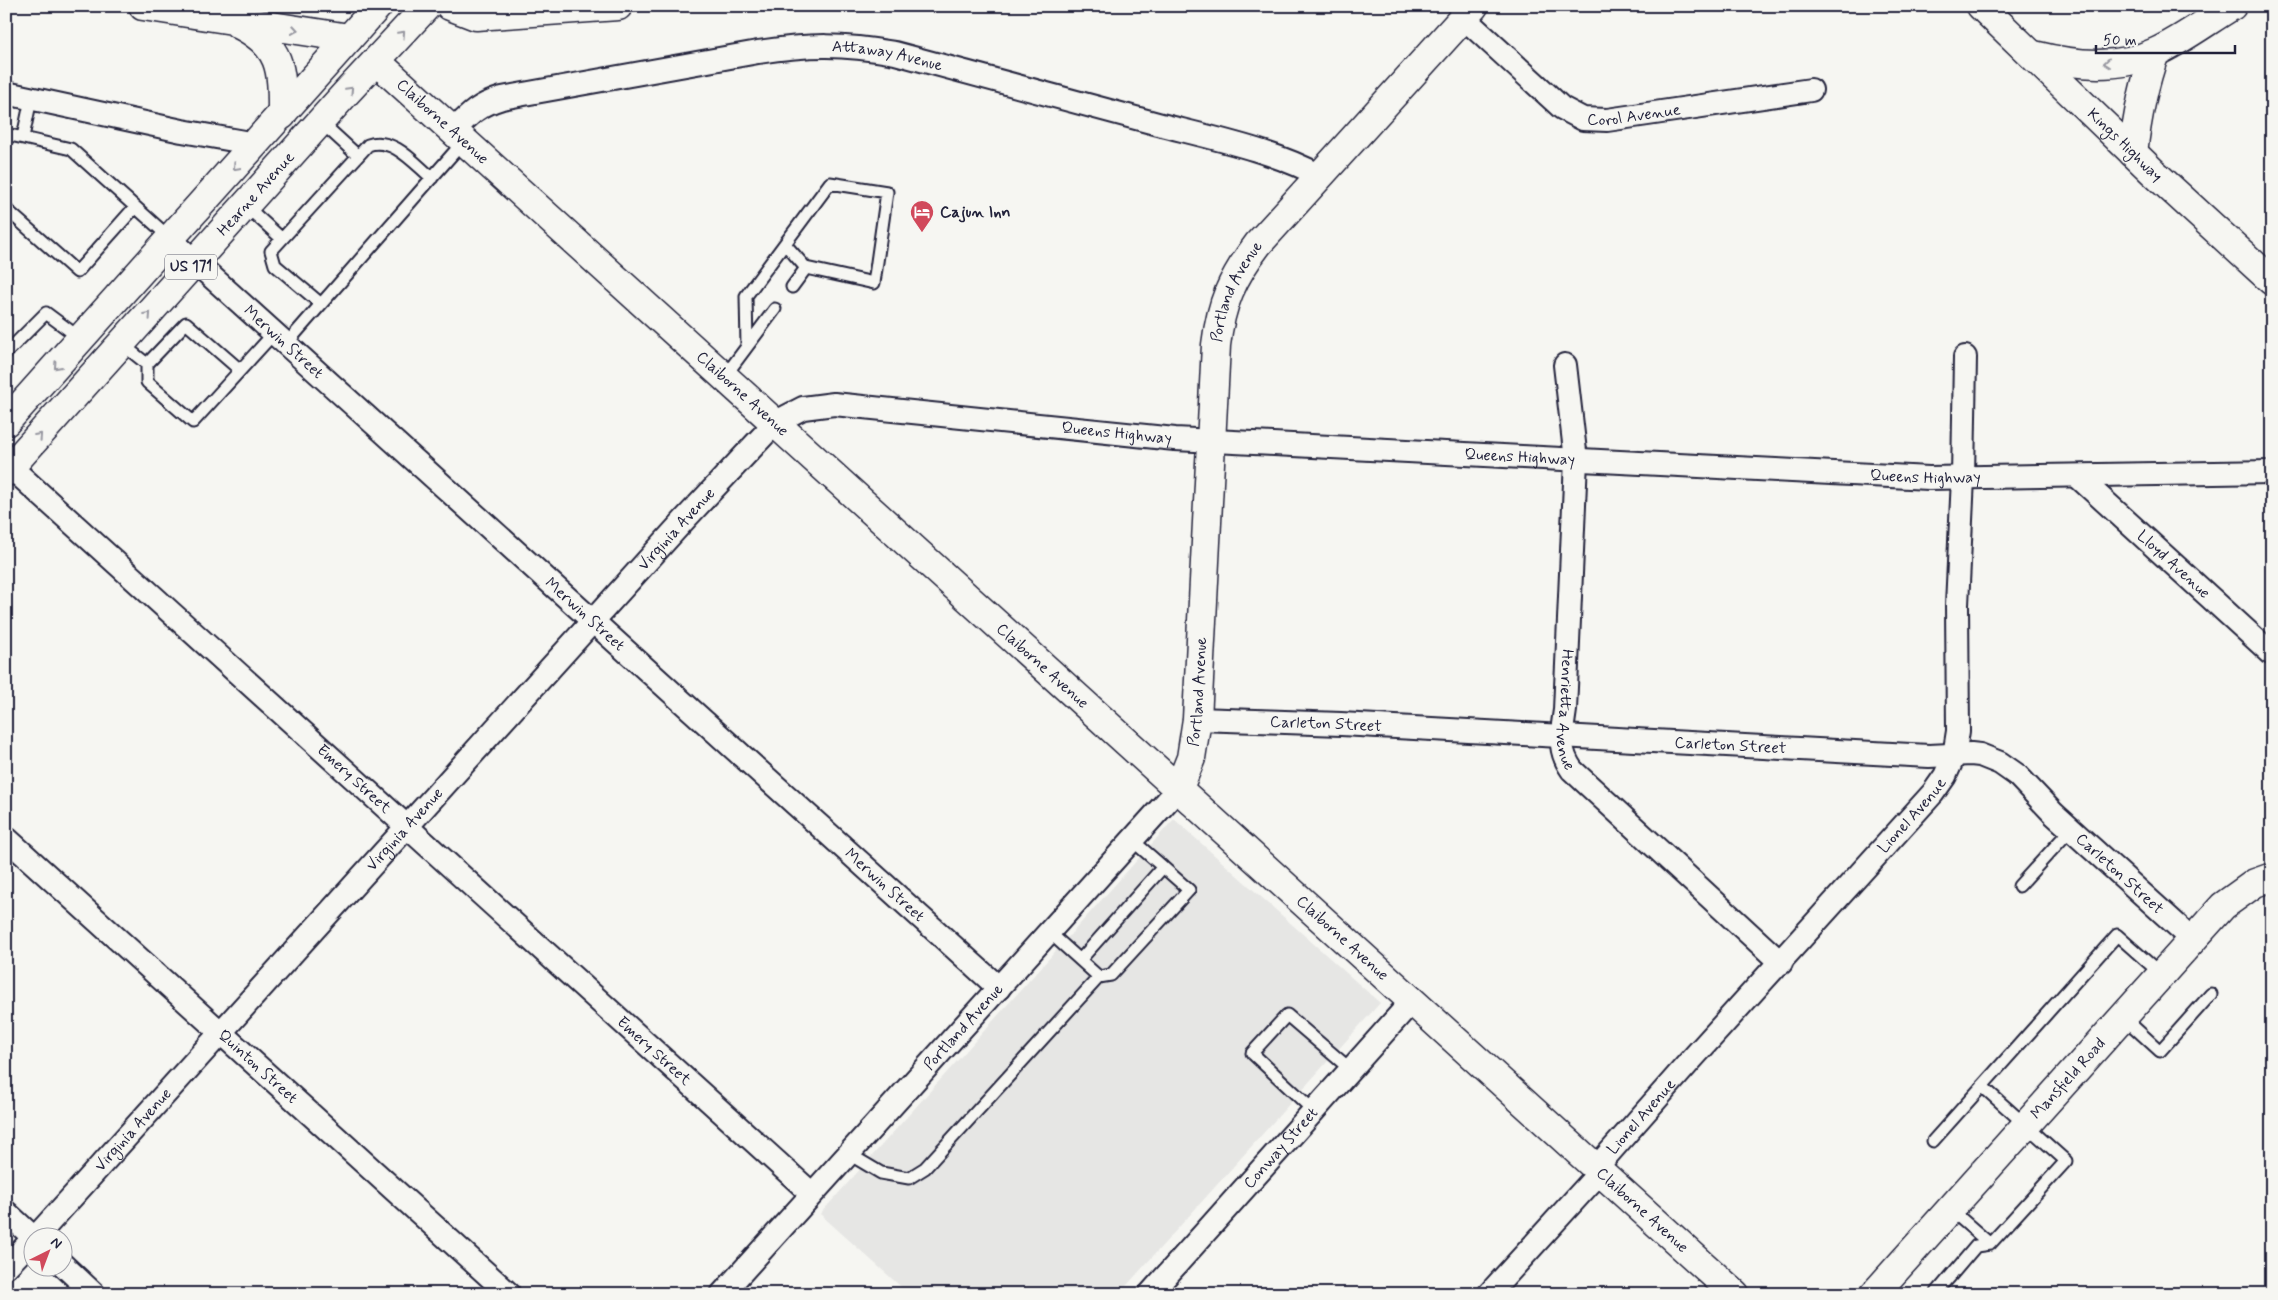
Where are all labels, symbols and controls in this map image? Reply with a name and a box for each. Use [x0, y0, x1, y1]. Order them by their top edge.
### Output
scale bar [2096, 22, 2234, 54]
one-way arrow [291, 24, 300, 34]
one-way arrow [396, 30, 405, 39]
text: 50 m [2103, 31, 2137, 51]
street label: Attaway Avenue [831, 36, 945, 76]
one-way arrow [2103, 57, 2111, 68]
street label: Claiborne Avenue [392, 74, 493, 169]
one-way arrow [344, 86, 353, 95]
street label: Corol Avenue [1587, 99, 1682, 131]
street label: Kings Highway [2083, 103, 2167, 186]
street label: Hearne Avenue [212, 147, 299, 240]
one-way arrow [233, 161, 242, 170]
hotel icon: Cajun Inn [909, 199, 935, 233]
place label: Cajun Inn [940, 202, 1011, 223]
street label: Portland Avenue [1206, 236, 1268, 343]
road number: US 171 [165, 254, 217, 280]
street label: Merwin Street [239, 300, 328, 383]
one-way arrow [142, 312, 151, 321]
street label: Claiborne Avenue [692, 346, 793, 441]
one-way arrow [54, 360, 63, 369]
street label: Queens Highway [1060, 417, 1173, 449]
one-way arrow [33, 432, 42, 441]
street label: Queens Highway [1464, 443, 1576, 470]
street label: Queens Highway [1869, 464, 1981, 489]
street label: Virginia Avenue [633, 483, 720, 575]
street label: Lloyd Avenue [2133, 526, 2215, 603]
street label: Merwin Street [541, 573, 629, 656]
street label: Claiborne Avenue [992, 618, 1093, 713]
street label: Portland Avenue [1182, 636, 1212, 748]
street label: Henrietta Avenue [1551, 649, 1580, 774]
street label: Carleton Street [1270, 711, 1383, 737]
street label: Carleton Street [1674, 732, 1787, 759]
street label: Emery Street [312, 740, 396, 818]
street label: Lionel Avenue [1873, 773, 1951, 858]
street label: Virginia Avenue [361, 783, 448, 875]
street label: Carleton Street [2071, 828, 2169, 919]
street label: Merwin Street [840, 843, 929, 926]
street label: Claiborne Avenue [1292, 891, 1393, 985]
street label: Portland Avenue [919, 979, 1008, 1075]
street label: Emery Street [612, 1012, 696, 1090]
street label: Quinton Street [213, 1025, 302, 1108]
street label: Mansfield Road [2026, 1033, 2110, 1124]
street label: Lionel Avenue [1602, 1074, 1680, 1159]
street label: Virginia Avenue [90, 1084, 176, 1176]
street label: Conway Street [1239, 1103, 1323, 1193]
street label: Claiborne Avenue [1592, 1163, 1693, 1257]
north arrow [22, 1228, 72, 1278]
text: N [47, 1233, 66, 1253]

